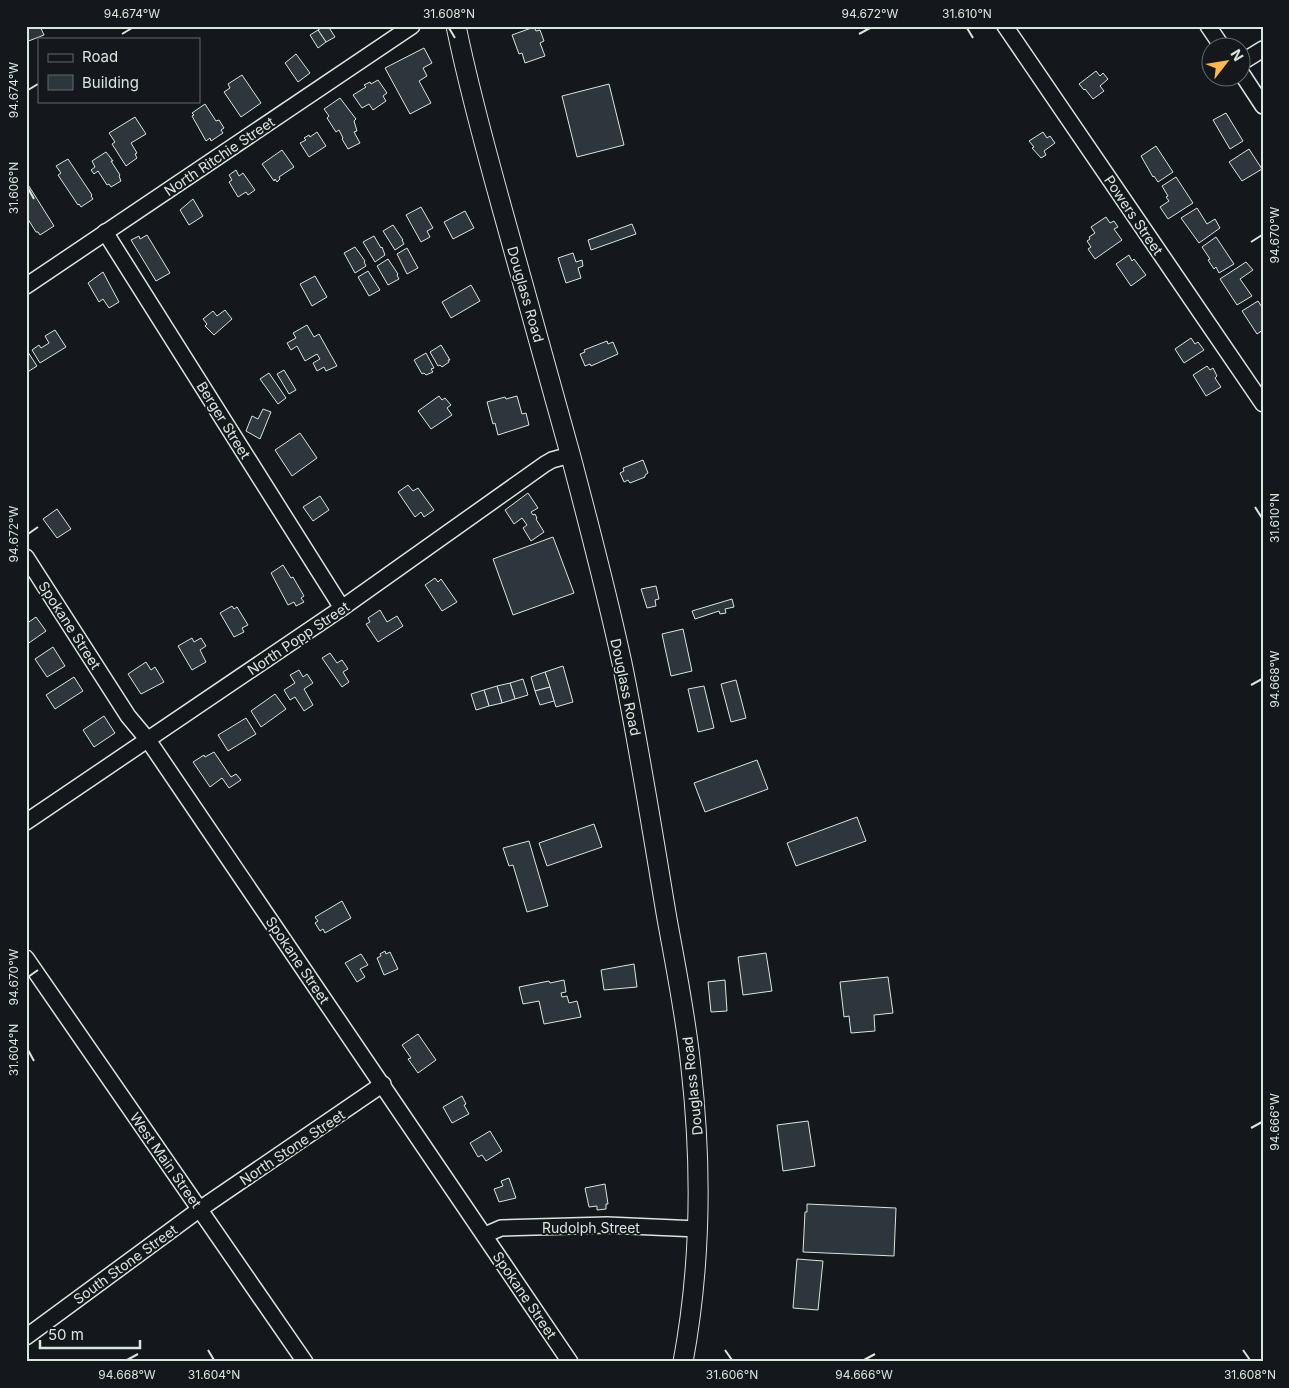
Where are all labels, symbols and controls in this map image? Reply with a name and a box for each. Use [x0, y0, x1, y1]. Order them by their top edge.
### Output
text: 94.674°W [104, 6, 160, 21]
text: 31.608°N [423, 6, 475, 21]
text: 94.672°W [842, 6, 899, 21]
text: 31.610°N [942, 6, 992, 21]
legend [38, 38, 200, 102]
north arrow [1202, 38, 1252, 88]
text: N [1228, 46, 1248, 64]
text: Road [82, 47, 118, 66]
text: 94.674°W [6, 62, 21, 118]
text: Building [82, 73, 139, 92]
street label: North Ritchie Street [161, 113, 278, 199]
text: 31.606°N [6, 162, 21, 214]
street label: Powers Street [1101, 172, 1167, 258]
text: 94.670°W [1267, 206, 1282, 263]
street label: Douglass Road [504, 244, 548, 344]
street label: Berger Street [194, 378, 255, 462]
text: 31.610°N [1267, 493, 1282, 543]
text: 94.672°W [6, 505, 21, 562]
street label: Spokane Street [35, 578, 105, 672]
street label: North Popp Street [244, 597, 352, 678]
street label: Douglass Road [607, 637, 645, 737]
text: 94.668°W [1267, 650, 1282, 708]
street label: Spokane Street [263, 913, 334, 1007]
text: 94.670°W [6, 948, 21, 1005]
text: 31.604°N [6, 1024, 21, 1076]
street label: Douglass Road [678, 1036, 706, 1136]
text: 94.666°W [1267, 1093, 1282, 1151]
street label: North Stone Street [236, 1105, 348, 1188]
street label: West Main Street [127, 1109, 206, 1211]
street label: Rudolph Street [542, 1219, 640, 1236]
street label: South Stone Street [70, 1220, 181, 1307]
street label: Spokane Street [490, 1248, 561, 1342]
scale bar [40, 1318, 140, 1350]
text: 50 m [48, 1325, 84, 1344]
text: 94.668°W [98, 1367, 156, 1382]
text: 31.604°N [188, 1367, 240, 1382]
text: 31.606°N [706, 1367, 758, 1382]
text: 94.666°W [835, 1367, 893, 1382]
text: 31.608°N [1224, 1367, 1276, 1382]

